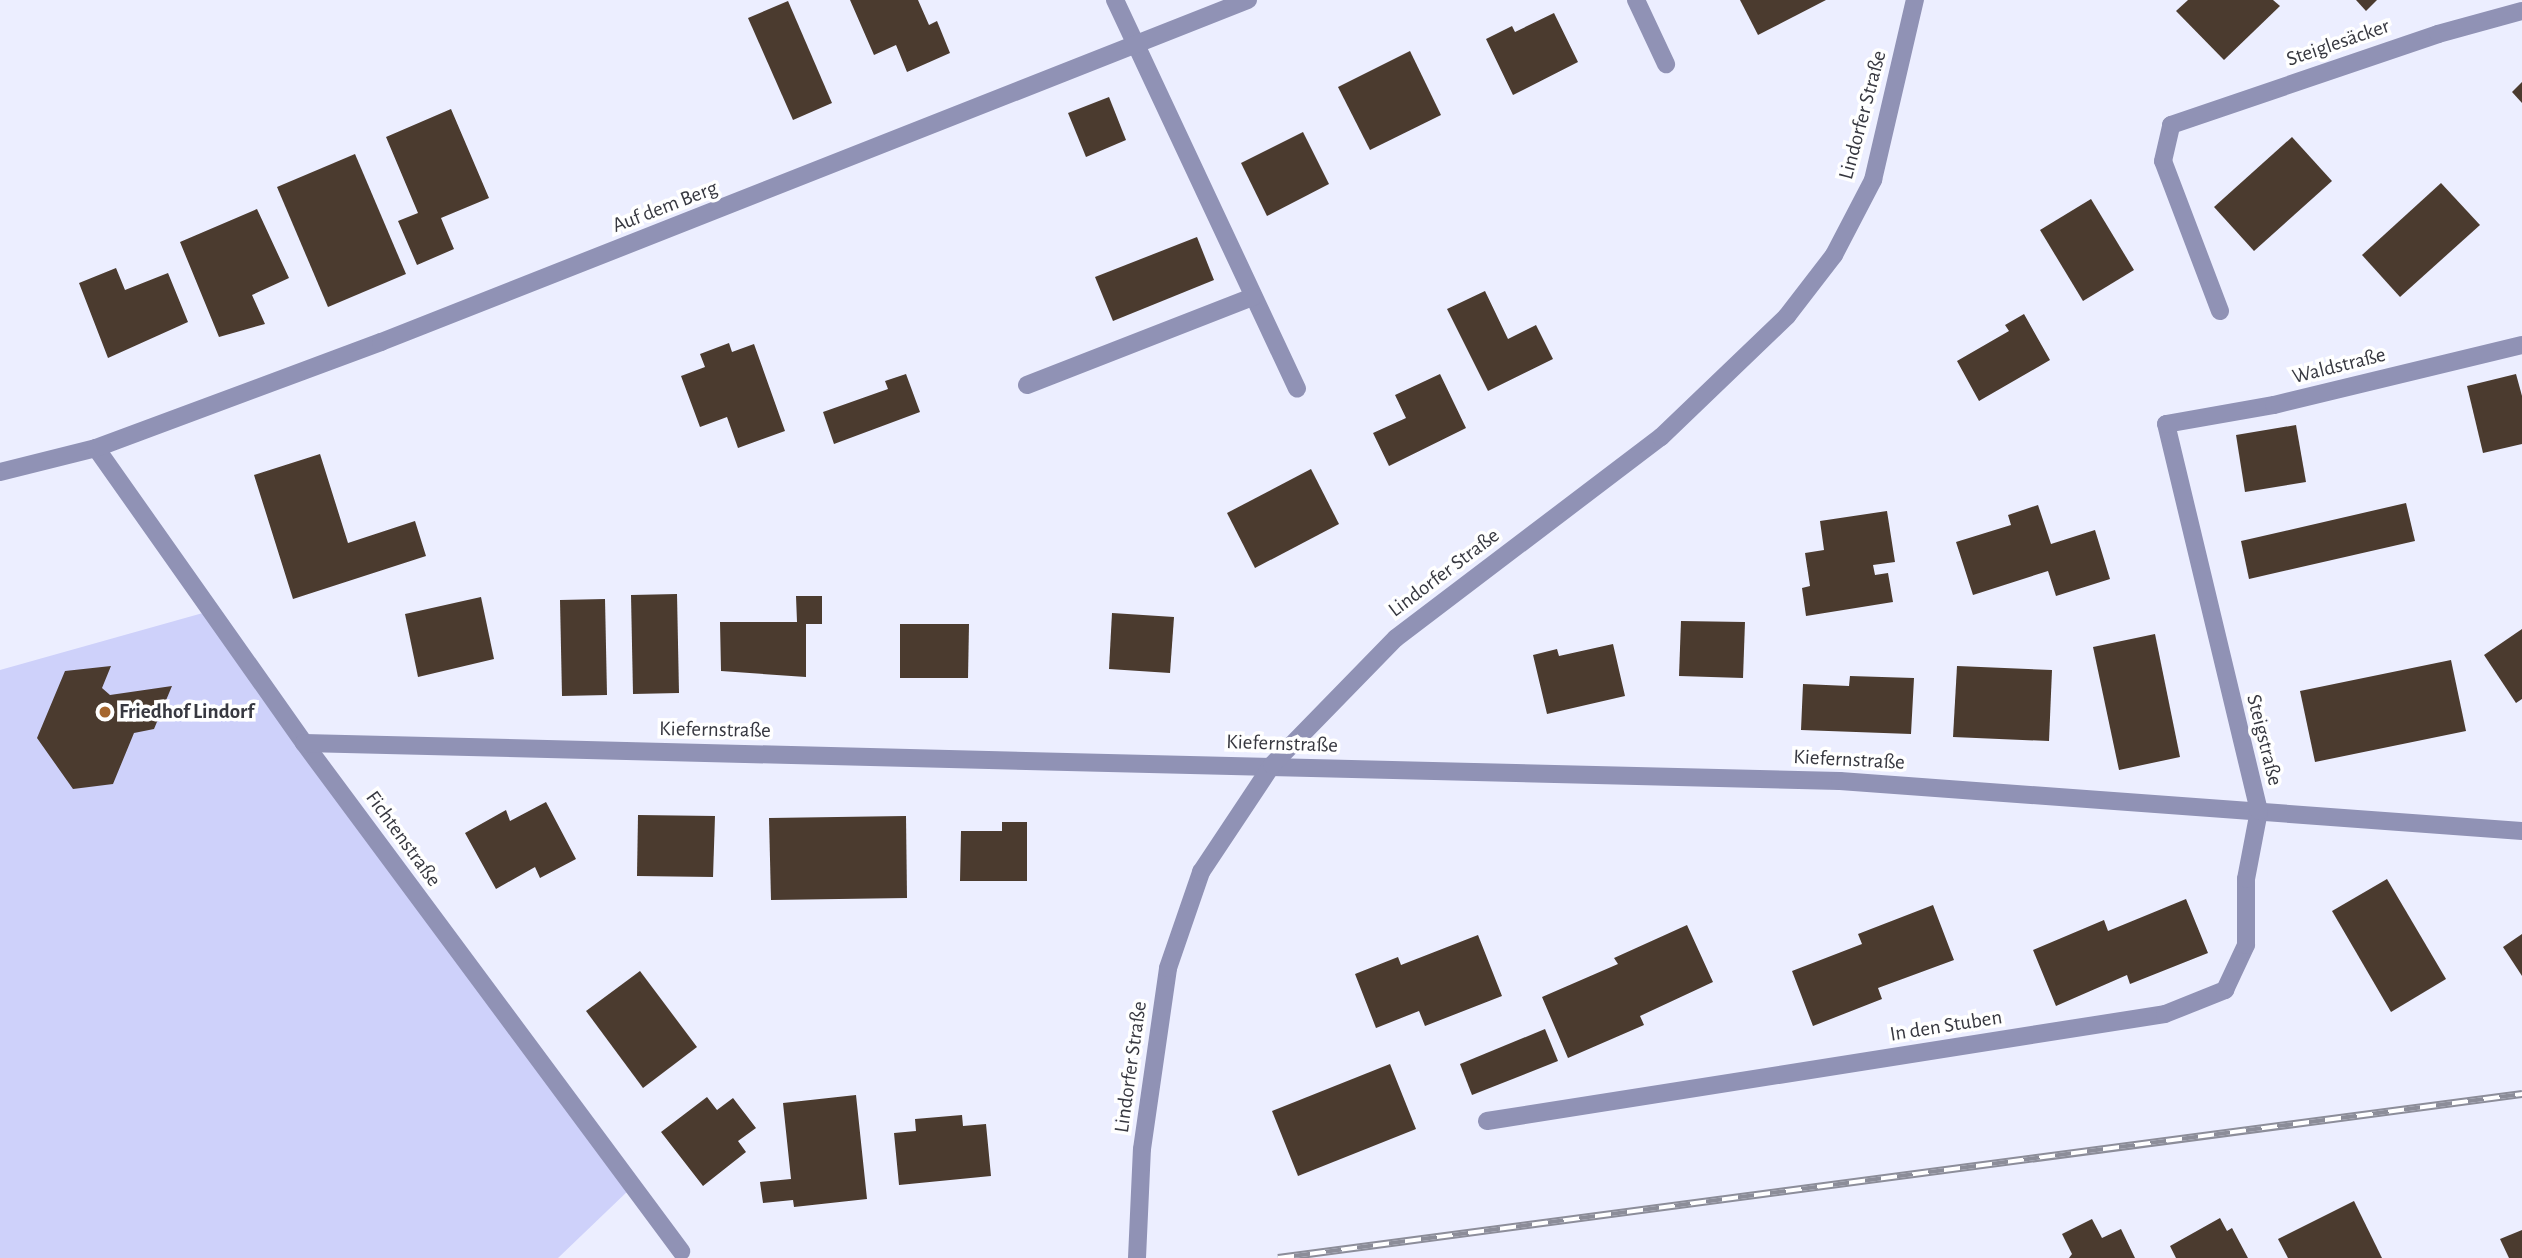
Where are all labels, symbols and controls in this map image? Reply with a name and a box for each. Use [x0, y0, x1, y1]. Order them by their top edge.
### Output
street label: Steiglesäcker [2283, 14, 2393, 72]
street label: Lindorfer Straße [1834, 48, 1892, 182]
street label: Auf dem Berg [609, 175, 721, 239]
street label: Waldstraße [2290, 342, 2388, 390]
street label: Lindorfer Straße [1383, 523, 1505, 623]
street label: Steigstraße [2240, 692, 2288, 788]
place label: Friedhof Lindorf [119, 699, 254, 725]
marker: Friedhof Lindorf [97, 704, 113, 720]
street label: Kiefernstraße [659, 716, 771, 744]
street label: Kiefernstraße [1226, 729, 1338, 759]
street label: Kiefernstraße [1793, 744, 1905, 776]
street label: Fichtenstraße [360, 786, 446, 892]
street label: Lindorfer Straße [1109, 1000, 1153, 1134]
street label: In den Stuben [1888, 1005, 2004, 1047]

